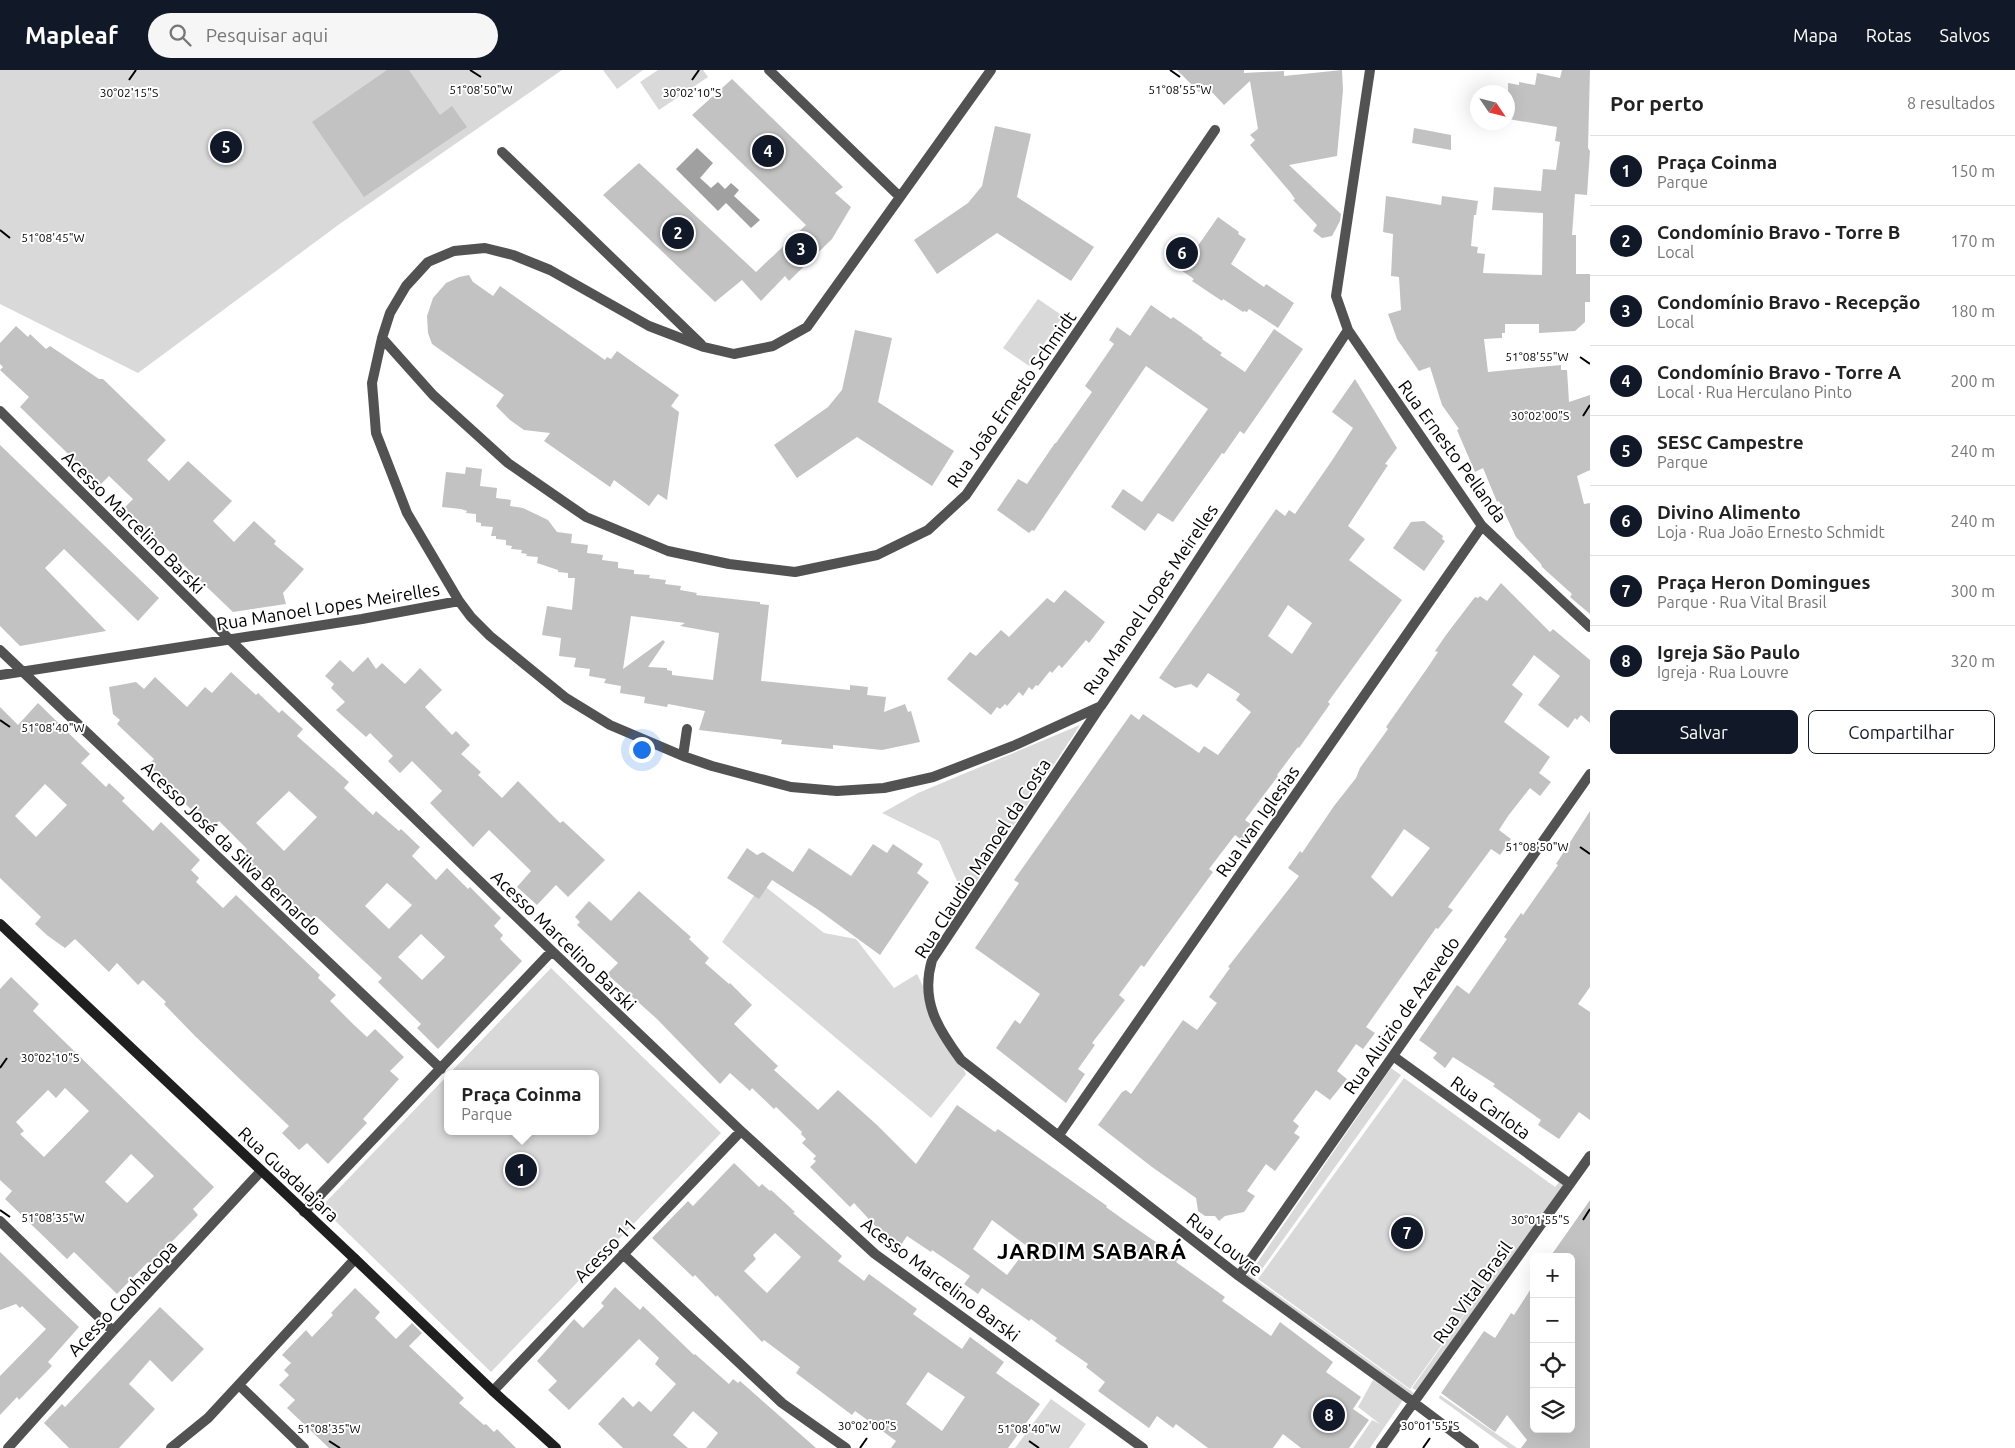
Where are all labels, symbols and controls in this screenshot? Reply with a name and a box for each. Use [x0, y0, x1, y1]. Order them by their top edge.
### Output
search box [148, 13, 498, 58]
icon: search [166, 21, 194, 49]
text: Mapleaf [25, 22, 118, 49]
text: Pesquisar aqui [206, 24, 328, 46]
text: Mapa [1793, 25, 1838, 45]
text: Rotas [1866, 25, 1912, 45]
text: Salvos [1940, 25, 1990, 45]
text: 51°08'50"W [449, 83, 513, 96]
text: 51°08'55"W [1148, 83, 1212, 96]
north arrow [1470, 85, 1515, 130]
text: 30°02'15"S [100, 86, 158, 99]
text: 30°02'10"S [663, 86, 721, 99]
text: Por perto [1610, 91, 1704, 115]
text: 8 resultados [1907, 94, 1995, 112]
pin: 5 [210, 128, 242, 166]
pin: 4 [752, 132, 784, 170]
text: Praça Coinma [1657, 151, 1777, 173]
text: 1 [1621, 162, 1631, 180]
text: 150 m [1950, 162, 1995, 180]
text: Parque [1657, 173, 1708, 191]
pin: 2 [662, 214, 694, 252]
text: Condomínio Bravo - Torre B [1657, 221, 1900, 243]
pin: 3 [785, 230, 817, 268]
text: 51°08'45"W [21, 231, 85, 244]
text: 2 [1621, 232, 1631, 250]
text: 170 m [1950, 232, 1995, 250]
pin: 6 [1166, 234, 1198, 272]
text: Local [1657, 243, 1694, 261]
text: Condomínio Bravo - Recepção [1657, 291, 1920, 313]
text: 3 [1621, 302, 1631, 320]
text: 180 m [1950, 302, 1995, 320]
street label: Rua João Ernesto Schmidt [942, 307, 1080, 491]
text: Local [1657, 313, 1694, 331]
text: 51°08'55"W [1505, 350, 1569, 363]
text: Condomínio Bravo - Torre A [1657, 361, 1901, 383]
text: 4 [1621, 372, 1631, 390]
text: 200 m [1950, 372, 1995, 390]
street label: Rua Ernesto Pellanda [1395, 376, 1511, 526]
text: Local · Rua Herculano Pinto [1657, 383, 1852, 401]
text: 30°02'00"S [1511, 409, 1569, 422]
text: SESC Campestre [1657, 431, 1804, 453]
text: 5 [1621, 442, 1631, 460]
text: 240 m [1950, 442, 1995, 460]
street label: Acesso Marcelino Barski [59, 447, 209, 597]
text: Parque [1657, 453, 1708, 471]
street label: Rua Manoel Lopes Meirelles [1079, 500, 1221, 698]
text: Divino Alimento [1657, 501, 1801, 523]
text: 6 [1621, 512, 1631, 530]
text: 240 m [1950, 512, 1995, 530]
text: Loja · Rua João Ernesto Schmidt [1657, 523, 1885, 541]
text: Praça Heron Domingues [1657, 571, 1871, 593]
street label: Rua Manoel Lopes Meirelles [215, 578, 441, 634]
text: 7 [1621, 582, 1631, 600]
text: 300 m [1950, 582, 1995, 600]
text: Parque · Rua Vital Brasil [1657, 593, 1827, 611]
text: Igreja São Paulo [1657, 641, 1800, 663]
text: 8 [1621, 652, 1631, 670]
text: 320 m [1950, 652, 1995, 670]
text: Igreja · Rua Louvre [1657, 663, 1789, 681]
button: Salvar [1610, 710, 1798, 754]
button: Compartilhar [1808, 710, 1995, 754]
text: 51°08'40"W [21, 721, 85, 734]
your location [629, 737, 655, 763]
street label: Rua Claudio Manoel da Costa [910, 755, 1054, 961]
street label: Acesso José da Silva Bernardo [138, 757, 326, 939]
street label: Rua Ivan Iglesias [1211, 762, 1303, 880]
text: 51°08'50"W [1505, 840, 1569, 853]
street label: Acesso Marcelino Barski [488, 866, 640, 1014]
street label: Rua Aluizio de Azevedo [1339, 932, 1463, 1098]
text: 30°02'10"S [21, 1051, 79, 1064]
popup [444, 1070, 599, 1135]
street label: Rua Carlota [1447, 1071, 1535, 1143]
text: Praça Coinma [461, 1083, 582, 1105]
text: Parque [461, 1105, 512, 1123]
street label: Rua Guadalajara [235, 1122, 343, 1226]
pin: 1 [505, 1151, 537, 1189]
street label: Rua Louvre [1183, 1208, 1267, 1280]
text: 51°08'35"W [21, 1211, 85, 1224]
street label: Acesso Marcelino Barski [858, 1213, 1024, 1345]
text: 30°01'55"S [1511, 1213, 1569, 1226]
street label: Acesso 11 [570, 1214, 640, 1286]
pin: 7 [1391, 1214, 1423, 1252]
street label: Acesso Coohacopa [63, 1236, 181, 1360]
street label: Rua Vital Brasil [1428, 1237, 1516, 1347]
district label: JARDIM SABARÁ [997, 1238, 1187, 1263]
map controls [1530, 1253, 1575, 1433]
button: + [1530, 1253, 1575, 1298]
button: − [1530, 1298, 1575, 1343]
button: locate [1530, 1343, 1575, 1388]
button: layers [1530, 1388, 1575, 1433]
pin: 8 [1313, 1396, 1345, 1434]
text: 30°02'00"S [838, 1419, 896, 1432]
text: 30°01'55"S [1401, 1419, 1459, 1432]
text: 51°08'35"W [297, 1422, 361, 1435]
text: 51°08'40"W [997, 1422, 1061, 1435]

